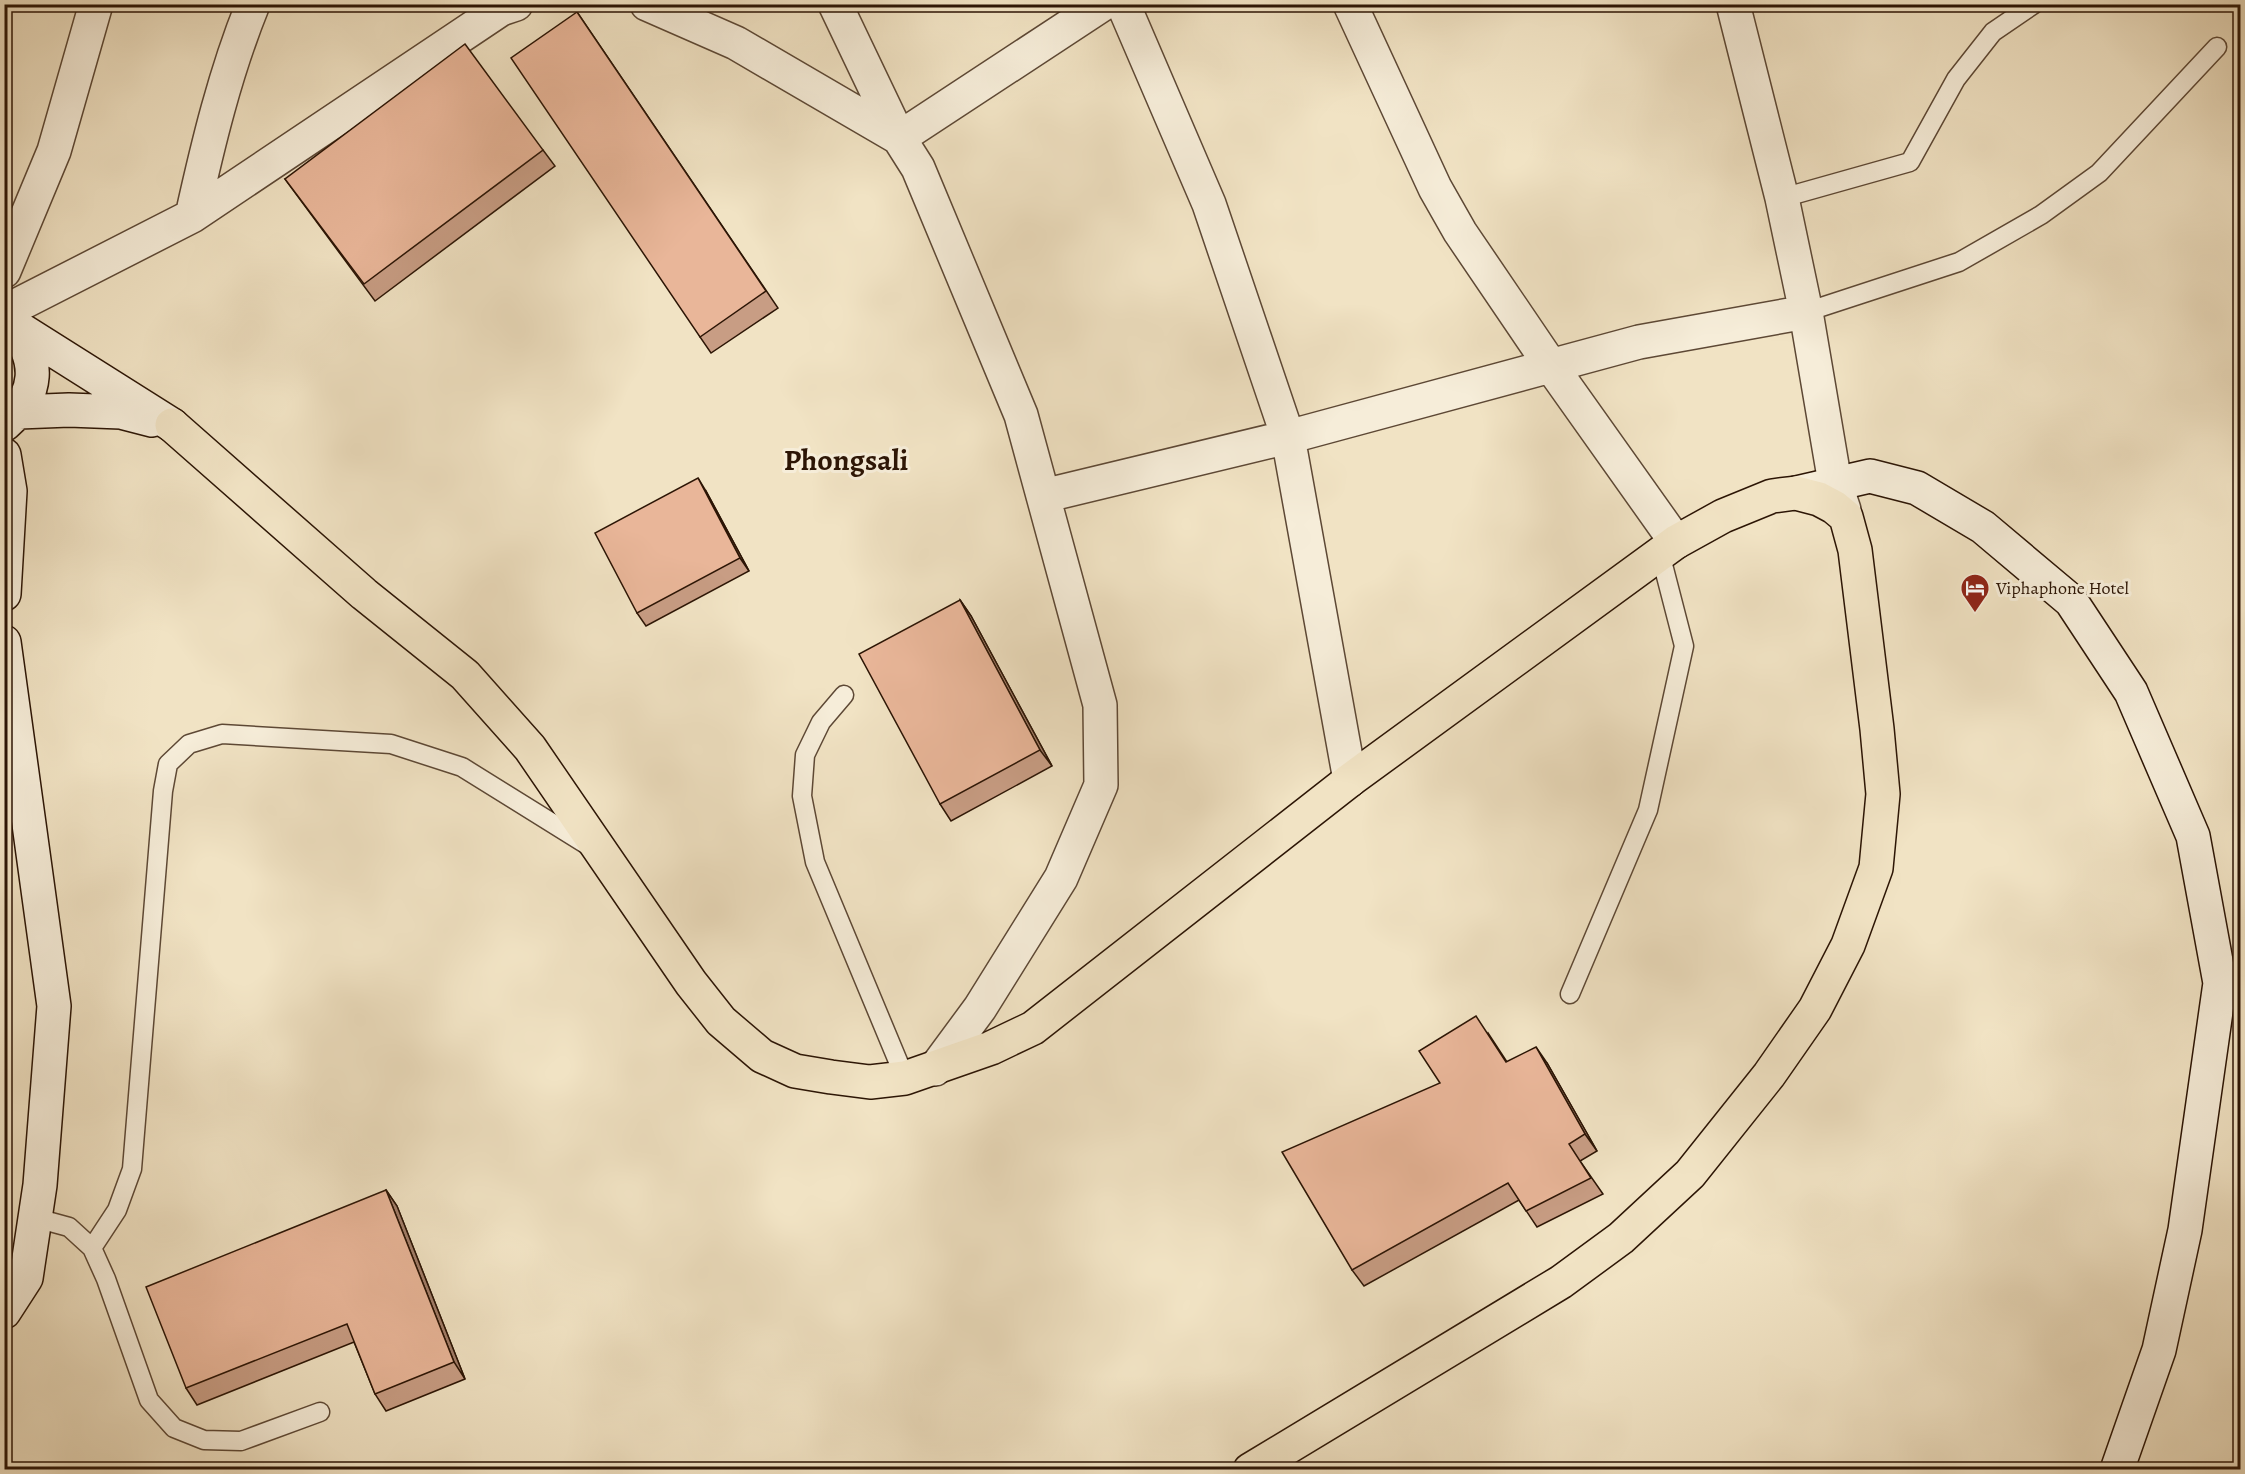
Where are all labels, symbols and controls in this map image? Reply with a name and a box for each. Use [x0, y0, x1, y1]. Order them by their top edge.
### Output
district label: Phongsali [784, 440, 909, 480]
hotel icon: Viphaphone Hotel [1959, 572, 1991, 614]
place label: Viphaphone Hotel [1995, 576, 2130, 600]

